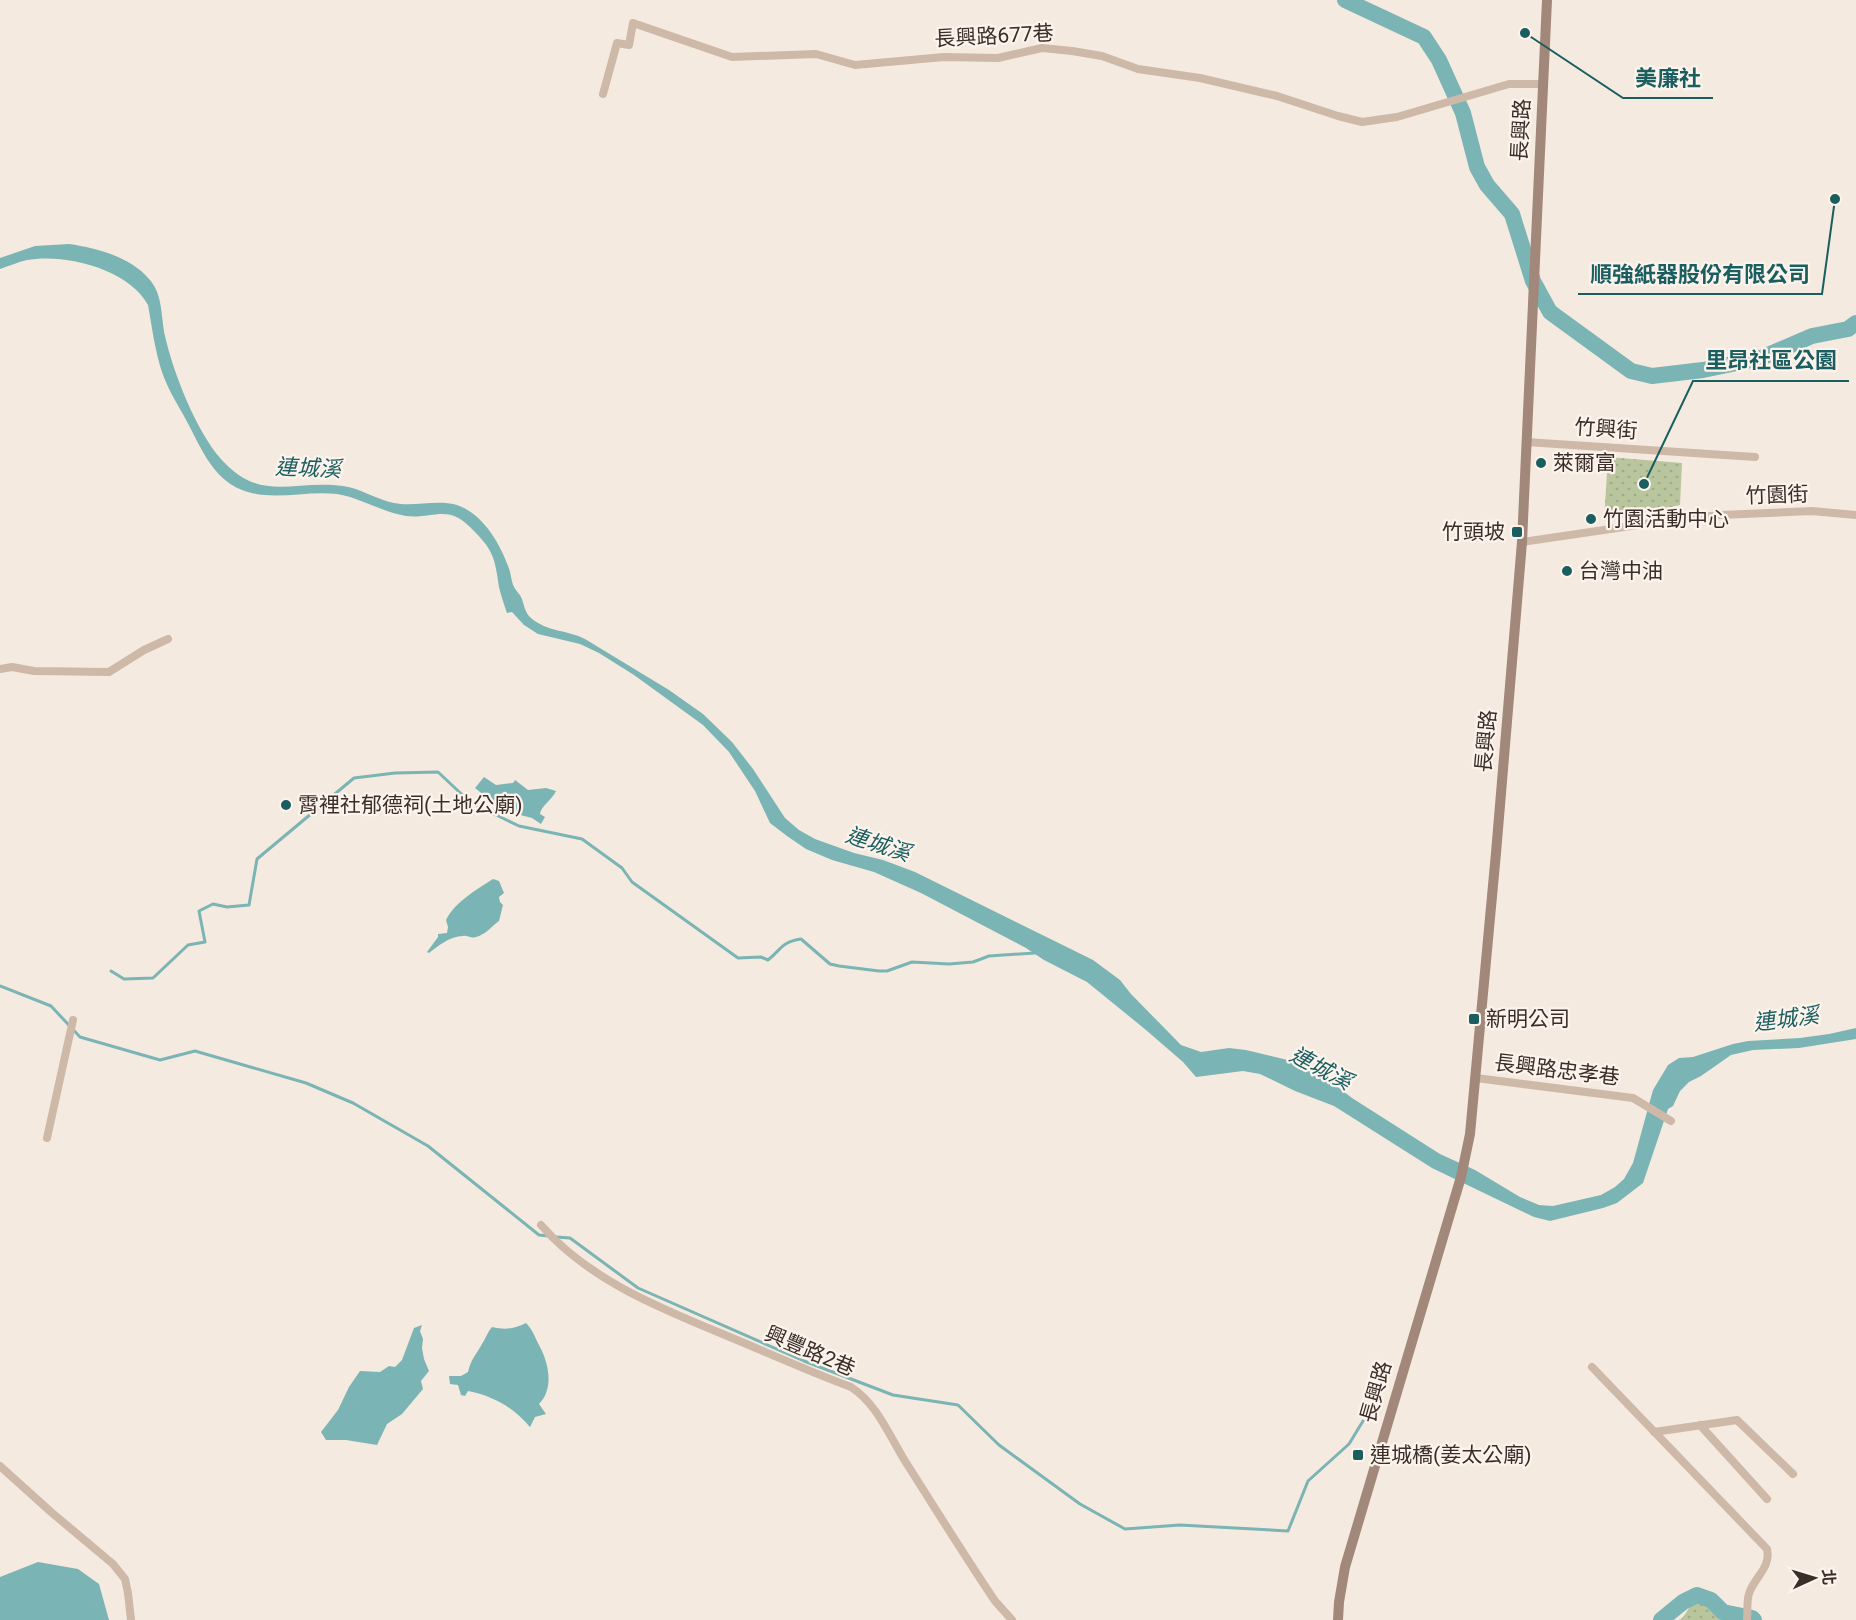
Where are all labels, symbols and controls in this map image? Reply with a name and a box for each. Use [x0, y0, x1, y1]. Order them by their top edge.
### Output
street label: 長興路677巷 [934, 21, 1054, 51]
callout: 美廉社 [1623, 58, 1713, 98]
text: 美廉社 [1635, 66, 1701, 91]
street label: 長興路 [1507, 98, 1535, 162]
callout: 順強紙器股份有限公司 [1578, 254, 1822, 294]
text: 順強紙器股份有限公司 [1590, 262, 1810, 287]
callout: 里昂社區公園 [1693, 341, 1849, 381]
text: 里昂社區公園 [1705, 348, 1837, 373]
street label: 竹興街 [1574, 415, 1638, 443]
place label: 萊爾富 [1553, 451, 1616, 475]
water label: 連城溪 [275, 454, 344, 482]
marker: 萊爾富 [1534, 456, 1548, 470]
street label: 竹園街 [1745, 482, 1809, 508]
place label: 竹園活動中心 [1603, 507, 1729, 531]
marker: 竹園活動中心 [1584, 512, 1598, 526]
place label: 竹頭坡 [1442, 520, 1505, 544]
marker: 竹頭坡 [1510, 525, 1524, 539]
place label: 台灣中油 [1579, 559, 1663, 583]
marker: 台灣中油 [1560, 564, 1574, 578]
street label: 長興路 [1471, 709, 1501, 773]
place label: 霄裡社郁德祠(土地公廟) [298, 793, 523, 817]
marker: 霄裡社郁德祠(土地公廟) [279, 798, 293, 812]
water label: 連城溪 [843, 822, 916, 867]
water label: 連城溪 [1752, 1002, 1823, 1035]
place label: 新明公司 [1486, 1007, 1570, 1031]
marker: 新明公司 [1467, 1012, 1481, 1026]
water label: 連城溪 [1286, 1041, 1359, 1096]
street label: 長興路忠孝巷 [1493, 1050, 1621, 1090]
street label: 興豐路2巷 [761, 1321, 859, 1381]
street label: 長興路 [1356, 1358, 1396, 1426]
place label: 連城橋(姜太公廟) [1370, 1443, 1532, 1467]
marker: 連城橋(姜太公廟) [1351, 1448, 1365, 1462]
north arrow [1784, 1548, 1844, 1608]
text: 北 [1818, 1568, 1839, 1586]

